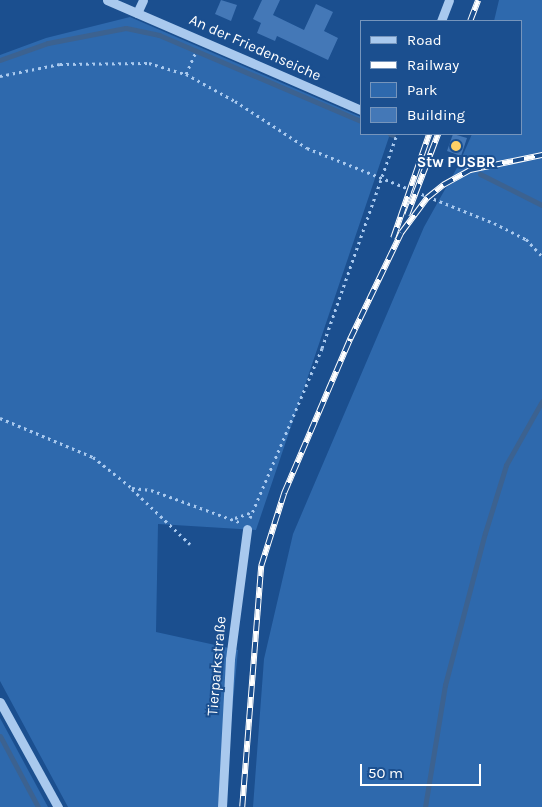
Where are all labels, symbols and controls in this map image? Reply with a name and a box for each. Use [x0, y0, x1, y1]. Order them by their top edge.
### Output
street label: An der Friedenseiche [186, 11, 324, 85]
legend [360, 20, 522, 135]
text: Road [407, 31, 442, 49]
text: Railway [407, 56, 459, 74]
text: Park [407, 81, 437, 99]
text: Building [407, 106, 465, 124]
marker: Stw PUSBR [450, 140, 462, 152]
place label: Stw PUSBR [417, 154, 495, 172]
street label: Tierparkstraße [204, 615, 230, 717]
scale bar [362, 754, 483, 786]
text: 50 m [368, 764, 403, 782]

